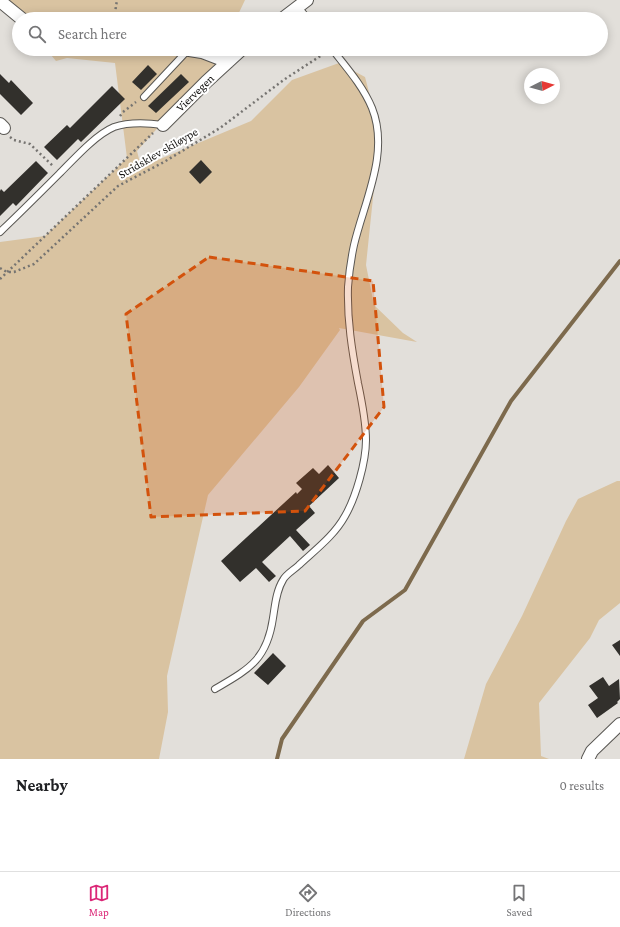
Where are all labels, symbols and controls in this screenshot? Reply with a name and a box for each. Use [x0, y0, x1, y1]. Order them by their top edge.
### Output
search box [12, 12, 608, 56]
icon: search [26, 23, 48, 45]
text: Search here [58, 26, 127, 42]
north arrow [524, 68, 560, 104]
street label: Viervegen [173, 71, 217, 115]
street label: Stridsklev skiløype [116, 125, 200, 181]
text: Nearby [16, 776, 68, 795]
text: 0 results [559, 778, 604, 793]
tab: Map [88, 882, 110, 918]
tab: Directions [285, 882, 331, 918]
tab: Saved [506, 882, 532, 918]

